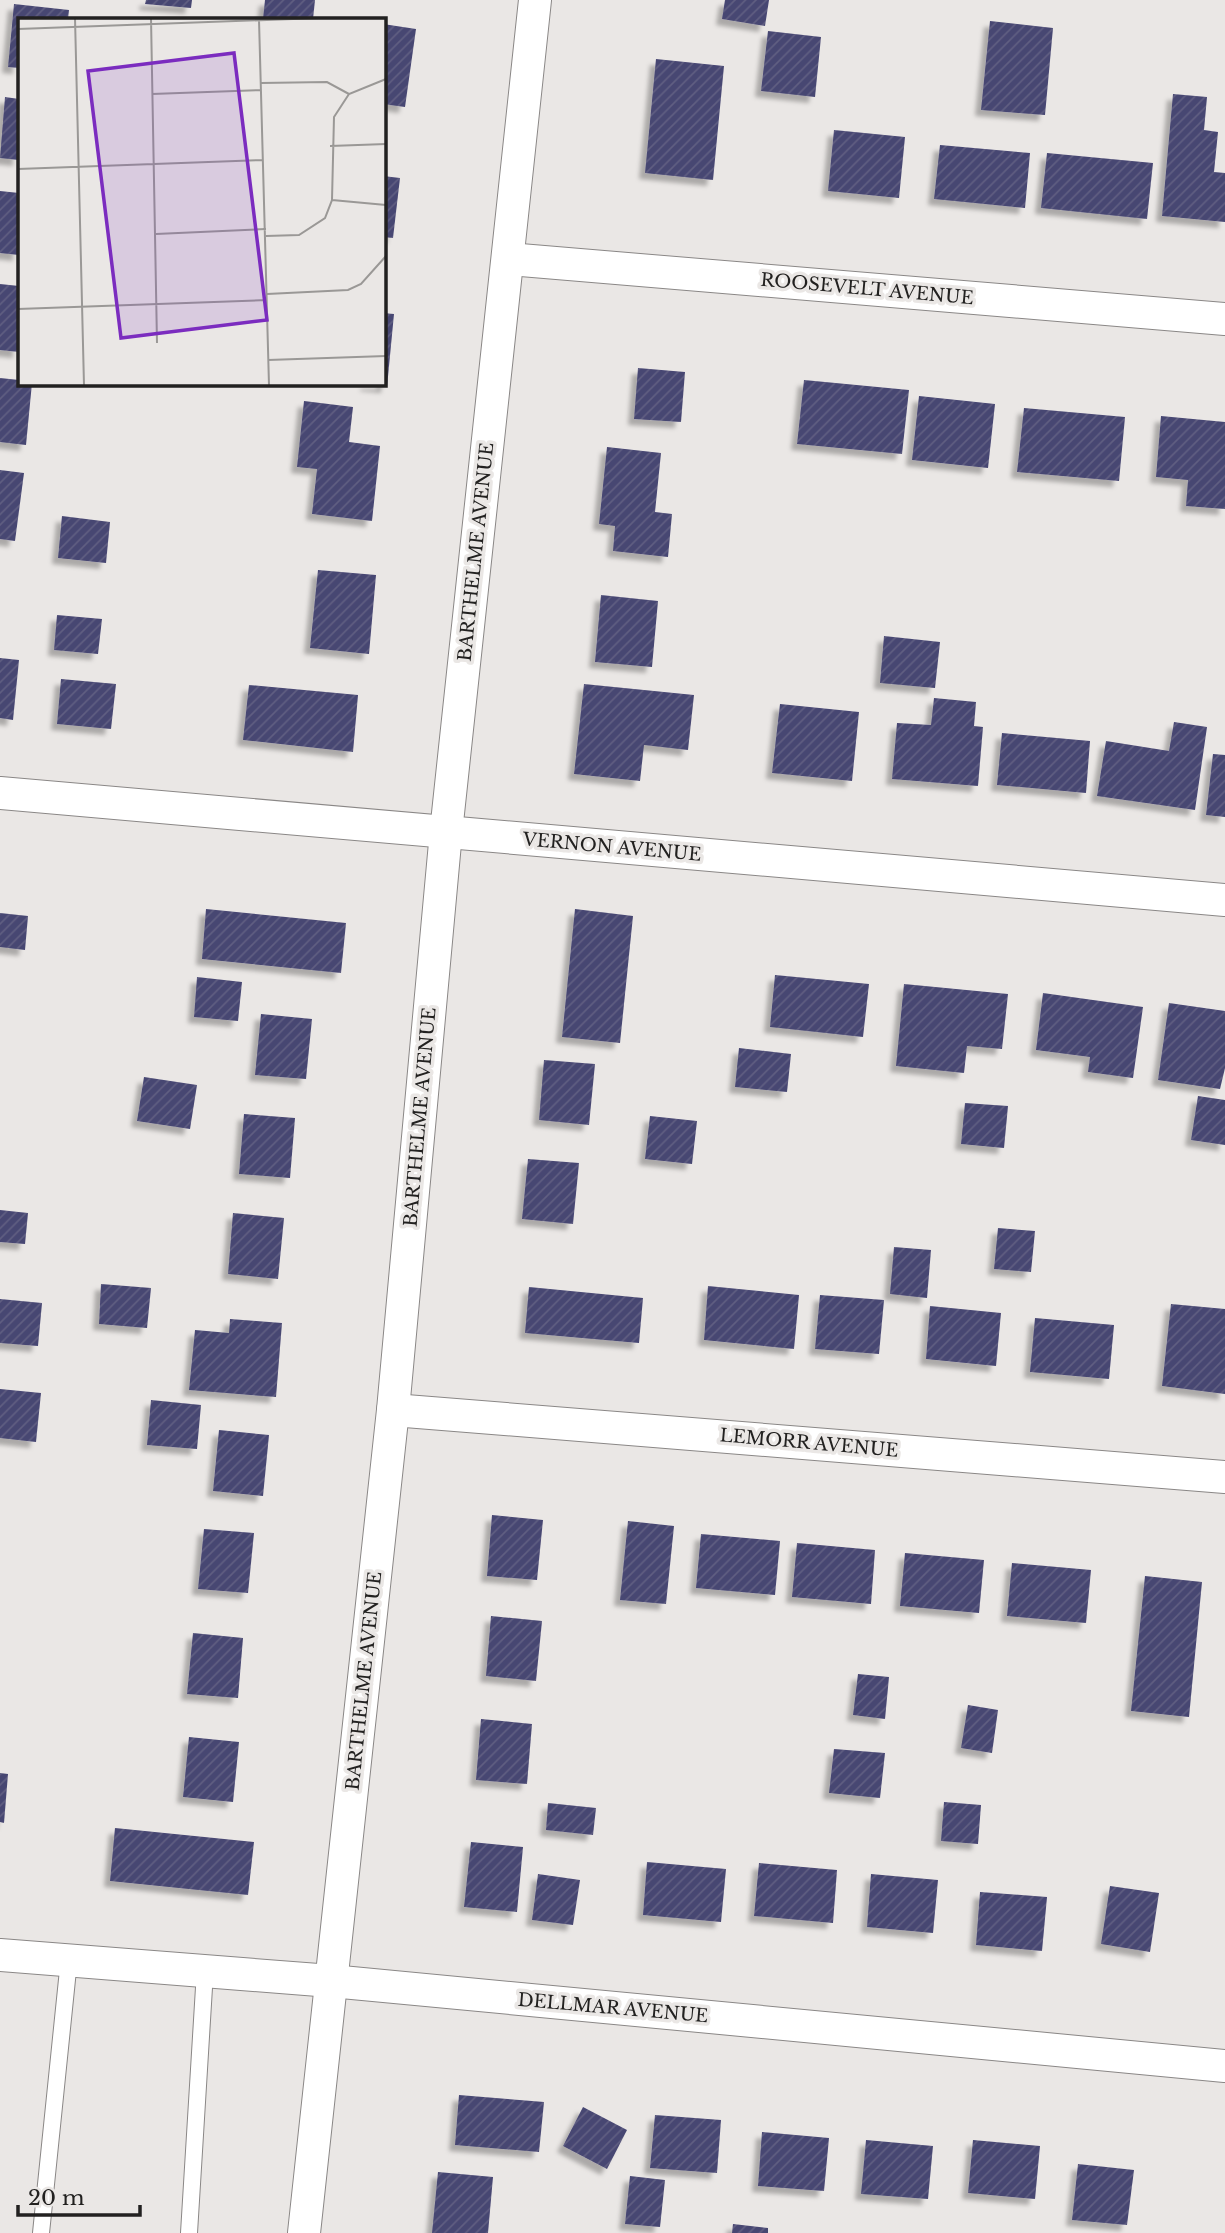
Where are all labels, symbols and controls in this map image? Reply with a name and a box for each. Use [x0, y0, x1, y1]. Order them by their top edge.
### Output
inset map [18, 18, 385, 385]
street label: ROOSEVELT AVENUE [760, 269, 974, 309]
street label: BARTHELME AVENUE [454, 441, 498, 663]
street label: VERNON AVENUE [521, 828, 702, 866]
street label: BARTHELME AVENUE [399, 1006, 441, 1228]
street label: LEMORR AVENUE [719, 1424, 899, 1462]
street label: BARTHELME AVENUE [342, 1570, 386, 1792]
street label: DELLMAR AVENUE [517, 1989, 709, 2027]
scale bar [18, 2174, 140, 2218]
text: 20 m [28, 2185, 85, 2211]

